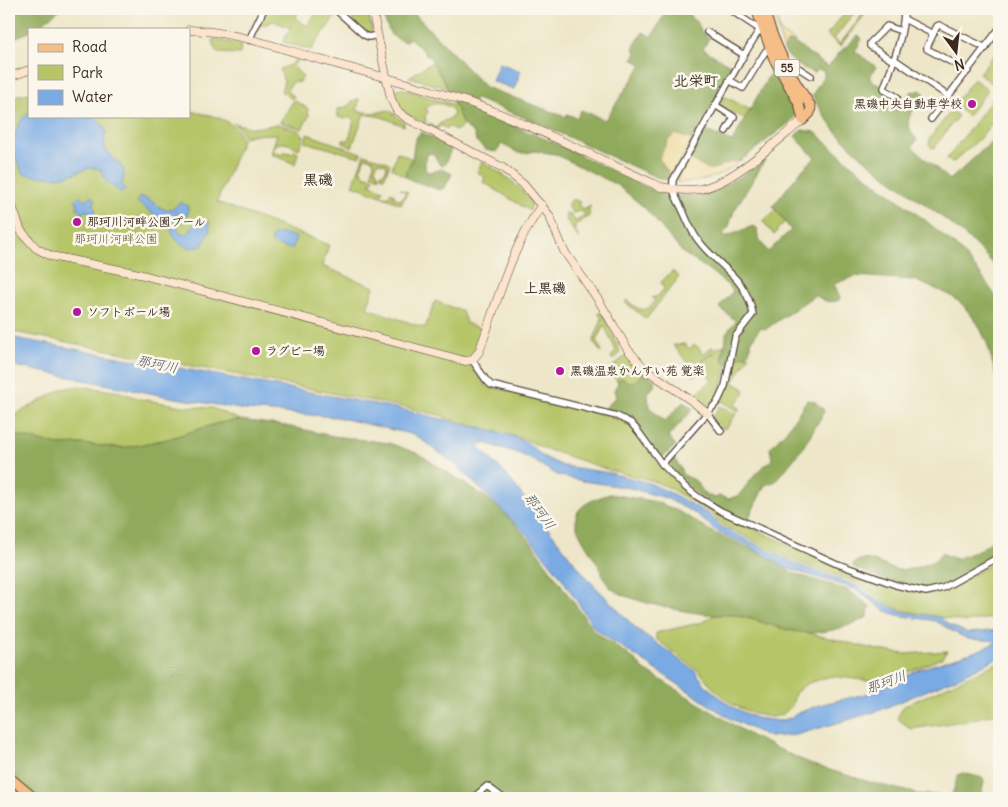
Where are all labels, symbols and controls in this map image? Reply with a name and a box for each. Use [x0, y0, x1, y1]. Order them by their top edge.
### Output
legend [28, 28, 190, 118]
north arrow [930, 28, 980, 78]
text: Road [72, 37, 107, 56]
text: N [952, 55, 966, 75]
road number: 55 [774, 59, 800, 76]
text: Park [72, 63, 103, 82]
district label: 北栄町 [673, 71, 719, 90]
text: Water [72, 87, 113, 106]
place label: 黒磯中央自動車学校 [854, 96, 962, 111]
marker: 黒磯中央自動車学校 [966, 98, 978, 110]
district label: 黒磯 [303, 170, 333, 189]
place label: 那珂川河畔公園プール [87, 214, 206, 229]
marker: 那珂川河畔公園プール [71, 216, 83, 228]
park label: 那珂川河畔公園 [74, 231, 158, 246]
district label: 上黒磯 [524, 279, 566, 297]
place label: ソフトボール場 [87, 304, 171, 319]
marker: ソフトボール場 [71, 306, 83, 318]
place label: ラグビー場 [266, 343, 325, 358]
marker: ラグビー場 [250, 345, 262, 357]
water label: 那珂川 [135, 351, 179, 377]
place label: 黒磯温泉かんすい苑 覚楽 [570, 363, 705, 378]
marker: 黒磯温泉かんすい苑 覚楽 [554, 365, 566, 377]
water label: 那珂川 [520, 489, 560, 533]
water label: 那珂川 [863, 666, 909, 698]

